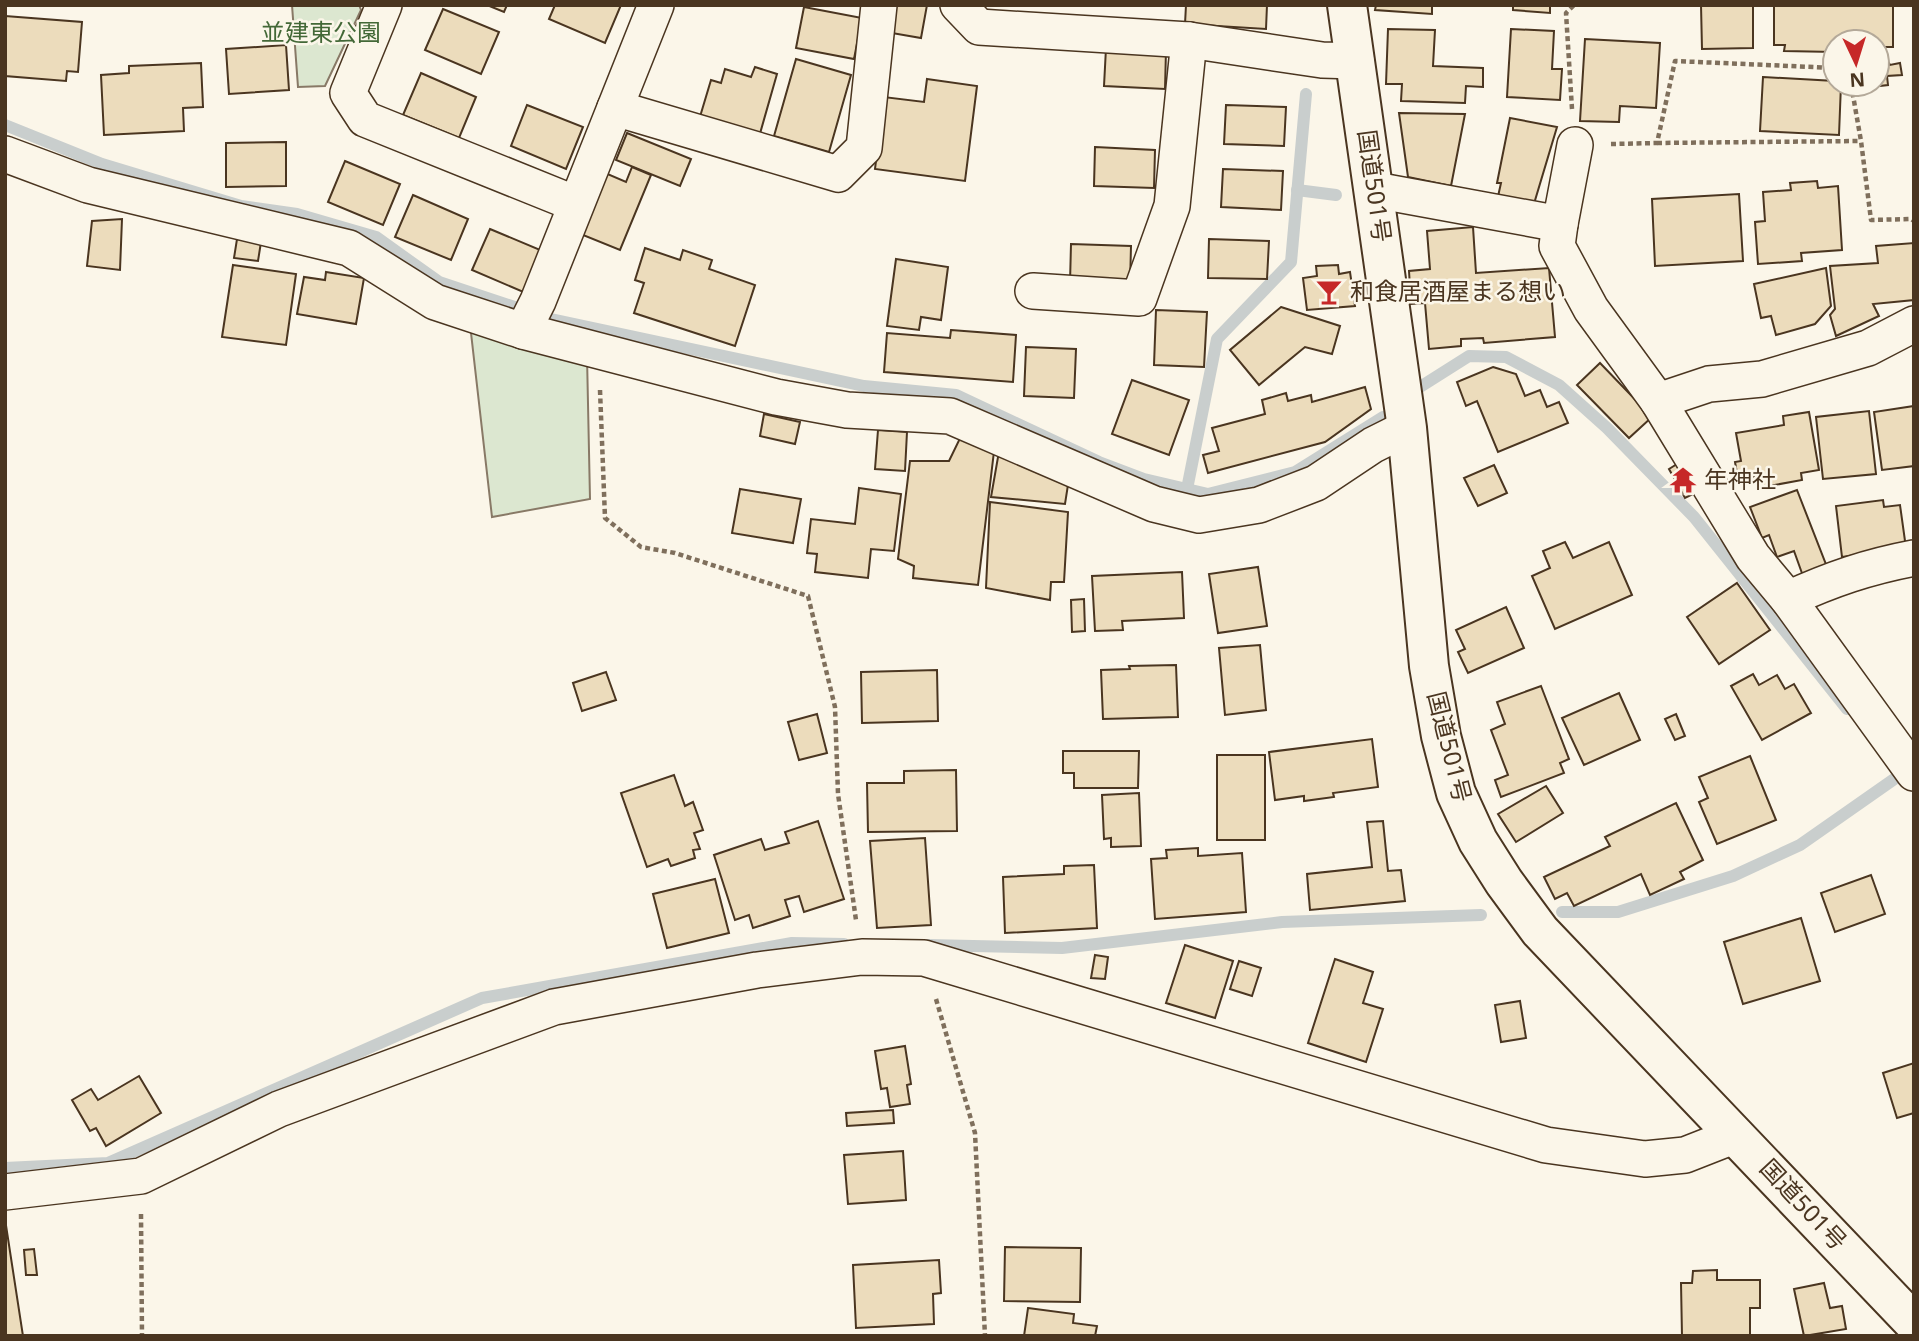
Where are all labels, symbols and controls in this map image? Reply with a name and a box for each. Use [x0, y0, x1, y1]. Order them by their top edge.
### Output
park label: 並建東公園 [261, 15, 381, 48]
north arrow [1821, 28, 1891, 98]
text: N [1849, 66, 1866, 93]
street label: 国道501号 [1351, 127, 1400, 244]
place label: 和食居酒屋まる想い [1350, 274, 1566, 307]
bar icon: 和食居酒屋まる想い [1314, 277, 1344, 307]
place label: 年神社 [1704, 462, 1776, 495]
temple icon: 年神社 [1668, 465, 1698, 495]
street label: 国道501号 [1421, 688, 1480, 806]
street label: 国道501号 [1753, 1151, 1855, 1257]

